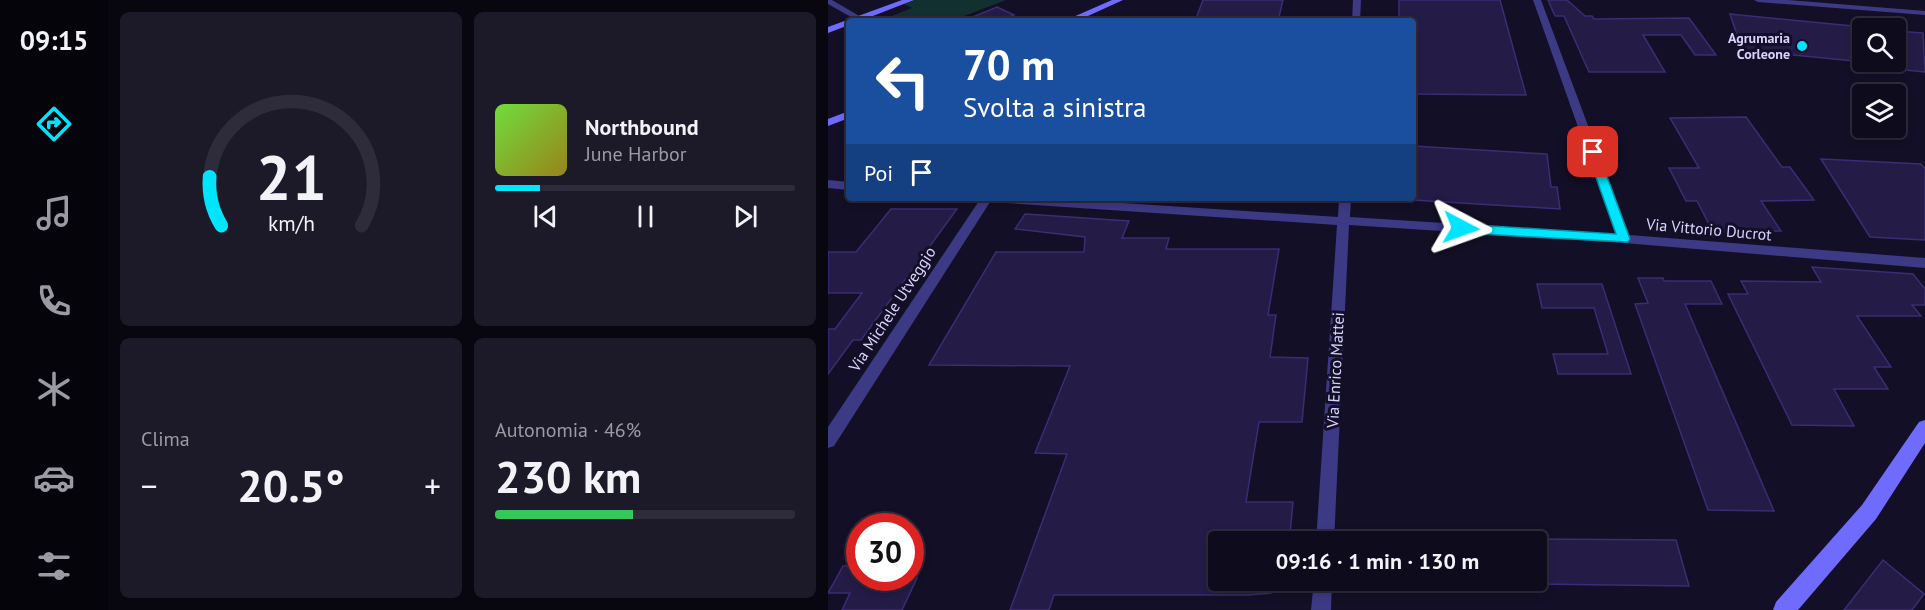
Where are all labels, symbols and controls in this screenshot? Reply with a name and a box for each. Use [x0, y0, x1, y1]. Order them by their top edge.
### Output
map controls [1852, 18, 1906, 138]
button: search [1852, 18, 1906, 72]
text: 09:15 [20, 23, 88, 57]
place label: Agrumaria Corleone [1728, 29, 1790, 63]
text: 70 m [963, 37, 1055, 92]
marker: Agrumaria Corleone [1795, 39, 1809, 53]
icon: left [864, 42, 942, 120]
button: layers [1852, 84, 1906, 138]
text: Svolta a sinistra [963, 90, 1146, 124]
icon: directions [33, 103, 75, 145]
text: Northbound [585, 113, 699, 141]
pin [1567, 126, 1618, 177]
icon: arrive [1576, 135, 1609, 168]
text: 21 [256, 136, 326, 217]
text: June Harbor [585, 141, 687, 167]
icon: arrive [905, 156, 938, 189]
text: Poi [864, 159, 893, 187]
icon: music [33, 192, 75, 234]
position arrow [1429, 196, 1493, 260]
icon: previous [529, 200, 562, 233]
icon: pause [629, 200, 662, 233]
icon: next [729, 200, 762, 233]
text: km/h [267, 209, 314, 237]
street label: Via Vittorio Ducrot [1644, 213, 1773, 245]
street label: Via Michele Utveggio [844, 243, 940, 376]
icon: phone [33, 280, 75, 322]
street label: Via Enrico Mattei [1322, 312, 1348, 429]
icon: climate [33, 368, 75, 410]
text: Autonomia · 46% [495, 417, 641, 443]
text: Clima [141, 426, 190, 452]
text: 230 km [495, 447, 641, 505]
text: 20.5° [237, 456, 345, 514]
icon: car [33, 457, 75, 499]
text: − [141, 464, 158, 507]
text: + [424, 464, 441, 507]
speed limit sign: 30 [846, 513, 924, 591]
icon: filters [33, 545, 75, 587]
text: 09:16 · 1 min · 130 m [1276, 547, 1479, 575]

